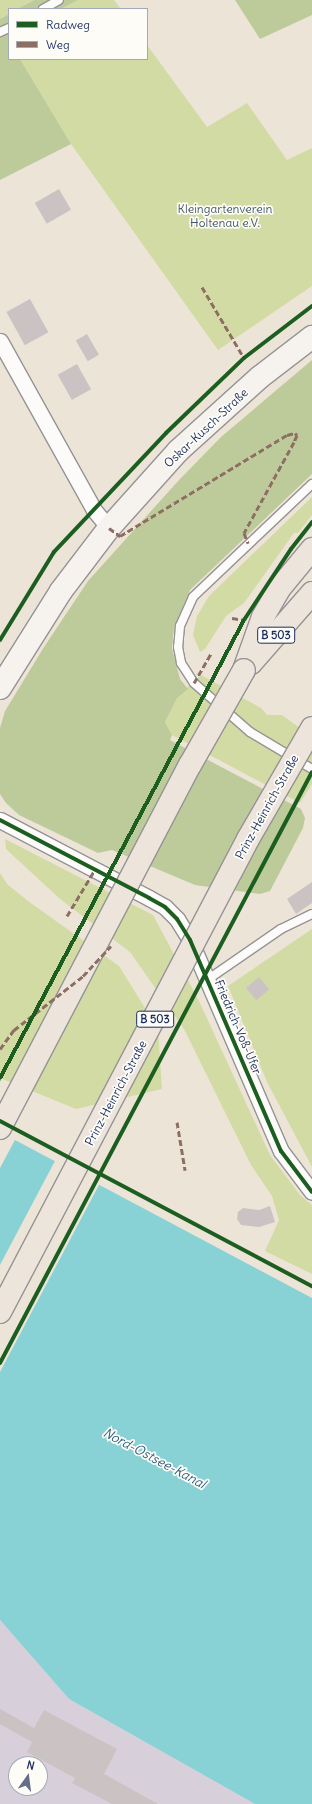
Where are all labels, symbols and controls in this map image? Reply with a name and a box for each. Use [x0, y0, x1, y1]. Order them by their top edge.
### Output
legend [8, 8, 148, 60]
text: Radweg [46, 17, 90, 32]
text: Weg [46, 37, 70, 52]
park label: Kleingartenverein Holtenau e.V. [178, 202, 272, 230]
street label: Oskar-Kusch-Straße [161, 385, 251, 471]
road number: B 503 [257, 626, 295, 644]
street label: Prinz-Heinrich-Straße [232, 752, 302, 862]
street label: Friedrich-Voß-Ufer [212, 978, 264, 1076]
road number: B 503 [136, 1010, 174, 1028]
street label: Prinz-Heinrich-Straße [82, 1038, 150, 1148]
water label: Nord-Ostsee-Kanal [100, 1425, 208, 1493]
north arrow [8, 1756, 48, 1796]
text: N [25, 1758, 36, 1773]

